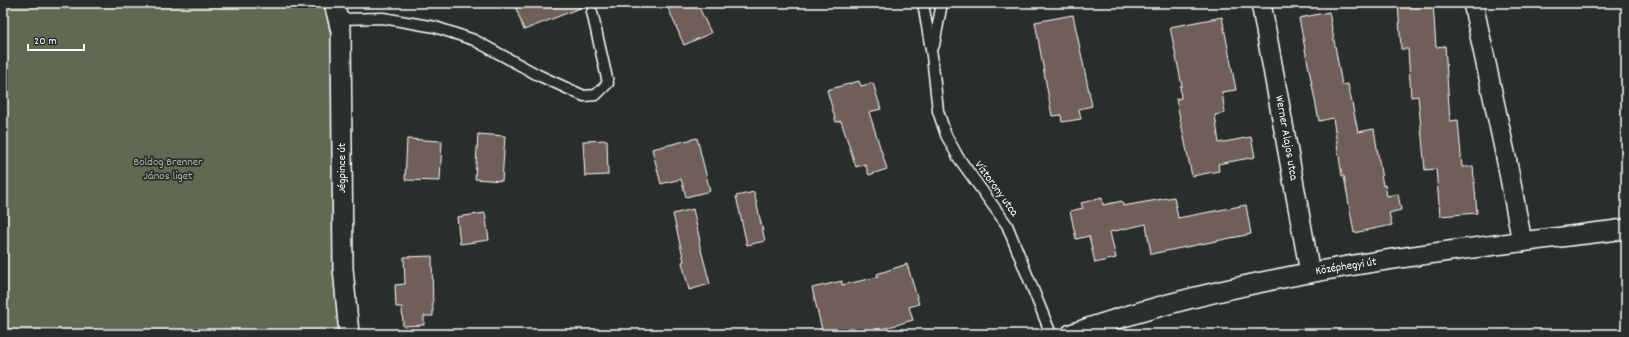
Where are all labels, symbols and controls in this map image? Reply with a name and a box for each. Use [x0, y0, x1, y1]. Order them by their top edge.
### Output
scale bar [28, 26, 84, 52]
text: 20 m [34, 33, 57, 50]
street label: Werner Alajos utca [1270, 94, 1302, 182]
street label: Jégpince út [334, 142, 351, 193]
park label: Boldog Brenner János liget [133, 154, 203, 185]
street label: Víztorony utca [970, 158, 1022, 221]
street label: Középhegyi út [1314, 254, 1378, 280]

